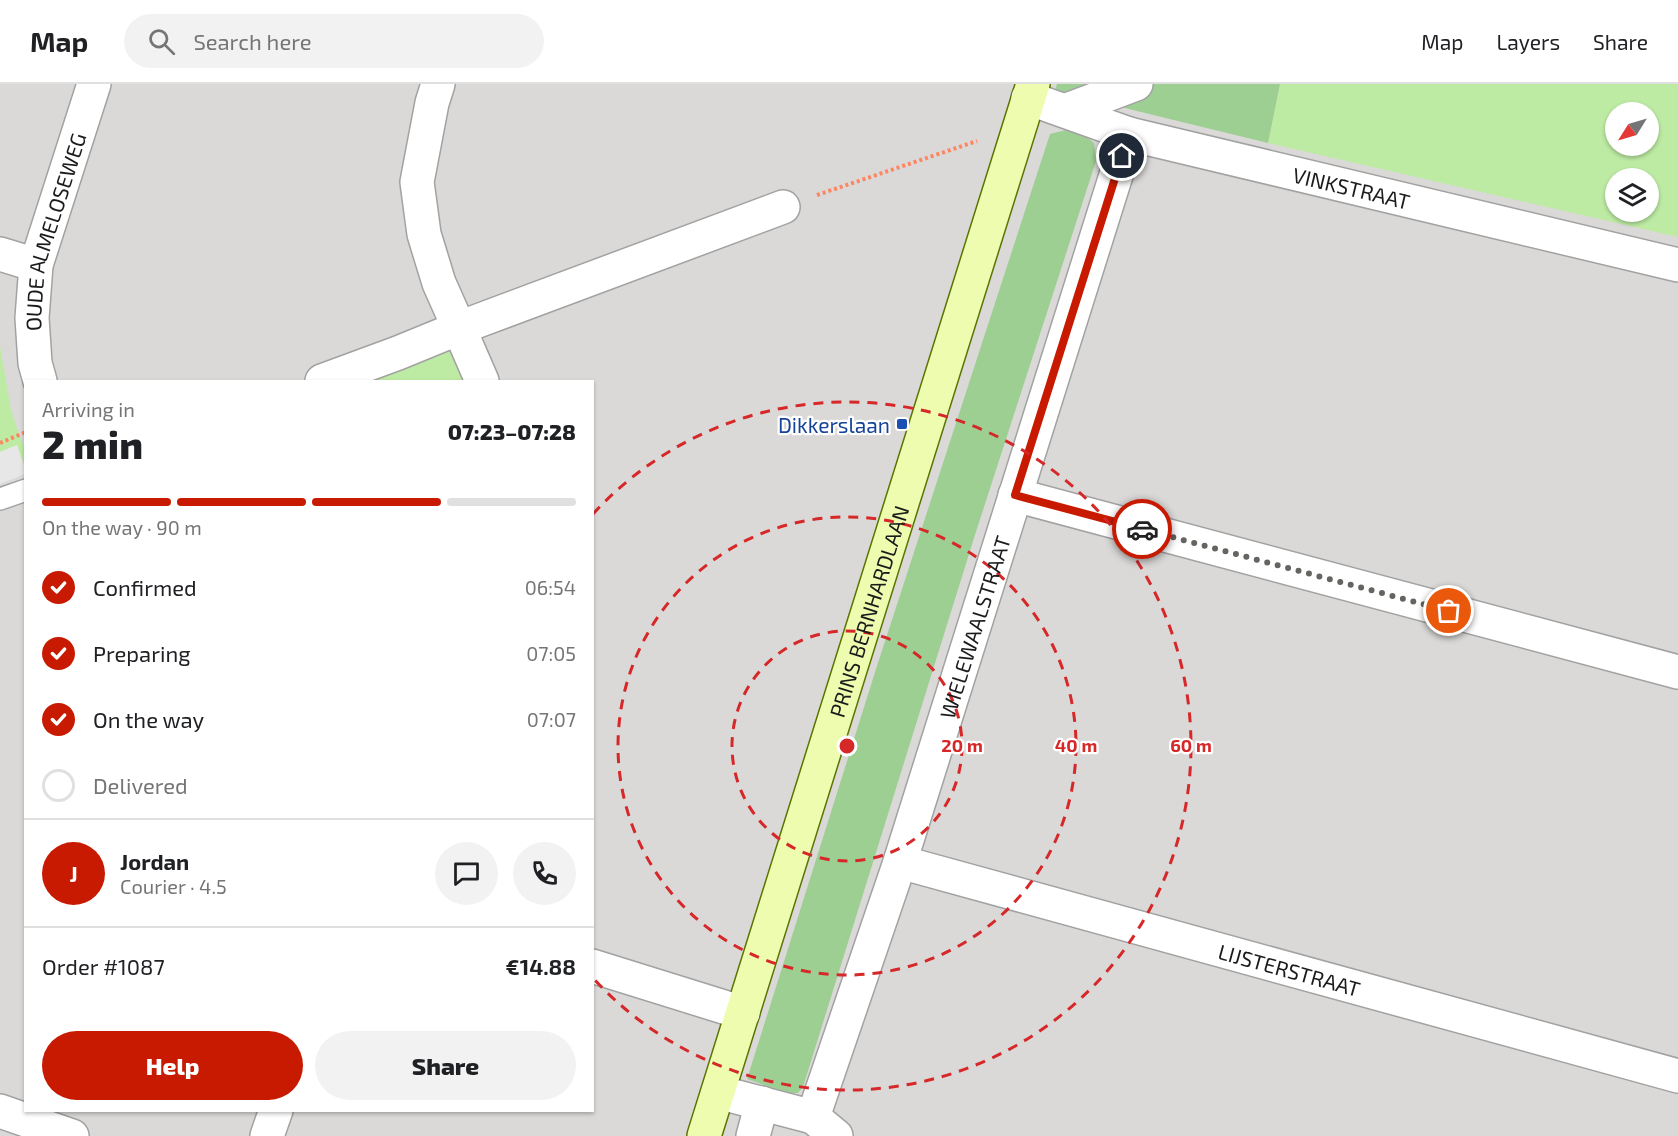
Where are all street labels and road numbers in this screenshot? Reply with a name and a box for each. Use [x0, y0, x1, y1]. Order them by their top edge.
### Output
street label: OUDE ALMELOSEWEG [19, 129, 90, 332]
street label: VINKSTRAAT [1290, 161, 1413, 213]
street label: PRINS BERNHARDLAAN [823, 502, 913, 720]
street label: WIELEWAALSTRAAT [934, 532, 1014, 721]
street label: LIJSTERSTRAAT [1216, 938, 1363, 1001]

